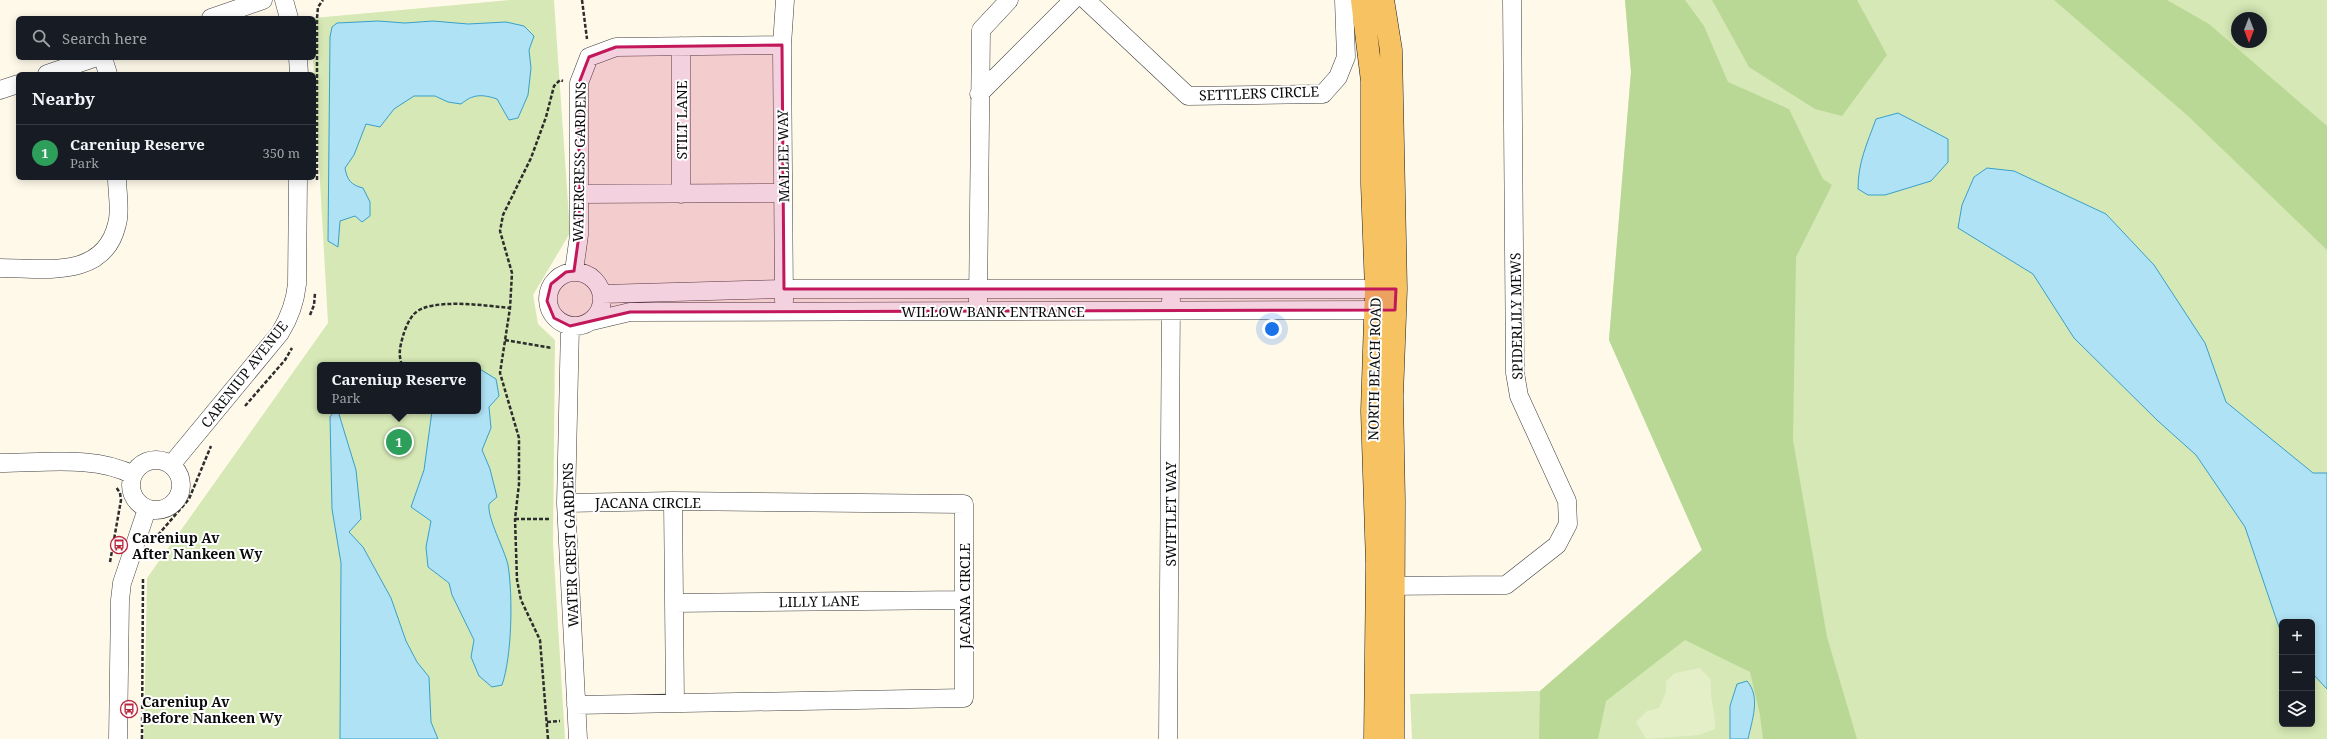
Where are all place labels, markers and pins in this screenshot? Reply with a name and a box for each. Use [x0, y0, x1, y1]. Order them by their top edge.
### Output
pin: 1 [386, 427, 412, 457]
place label: Careniup Av After Nankeen Wy [132, 528, 263, 563]
bus stop icon: Careniup Av After Nankeen Wy [109, 535, 129, 555]
place label: Careniup Av Before Nankeen Wy [142, 692, 283, 727]
bus stop icon: Careniup Av Before Nankeen Wy [119, 699, 139, 719]

